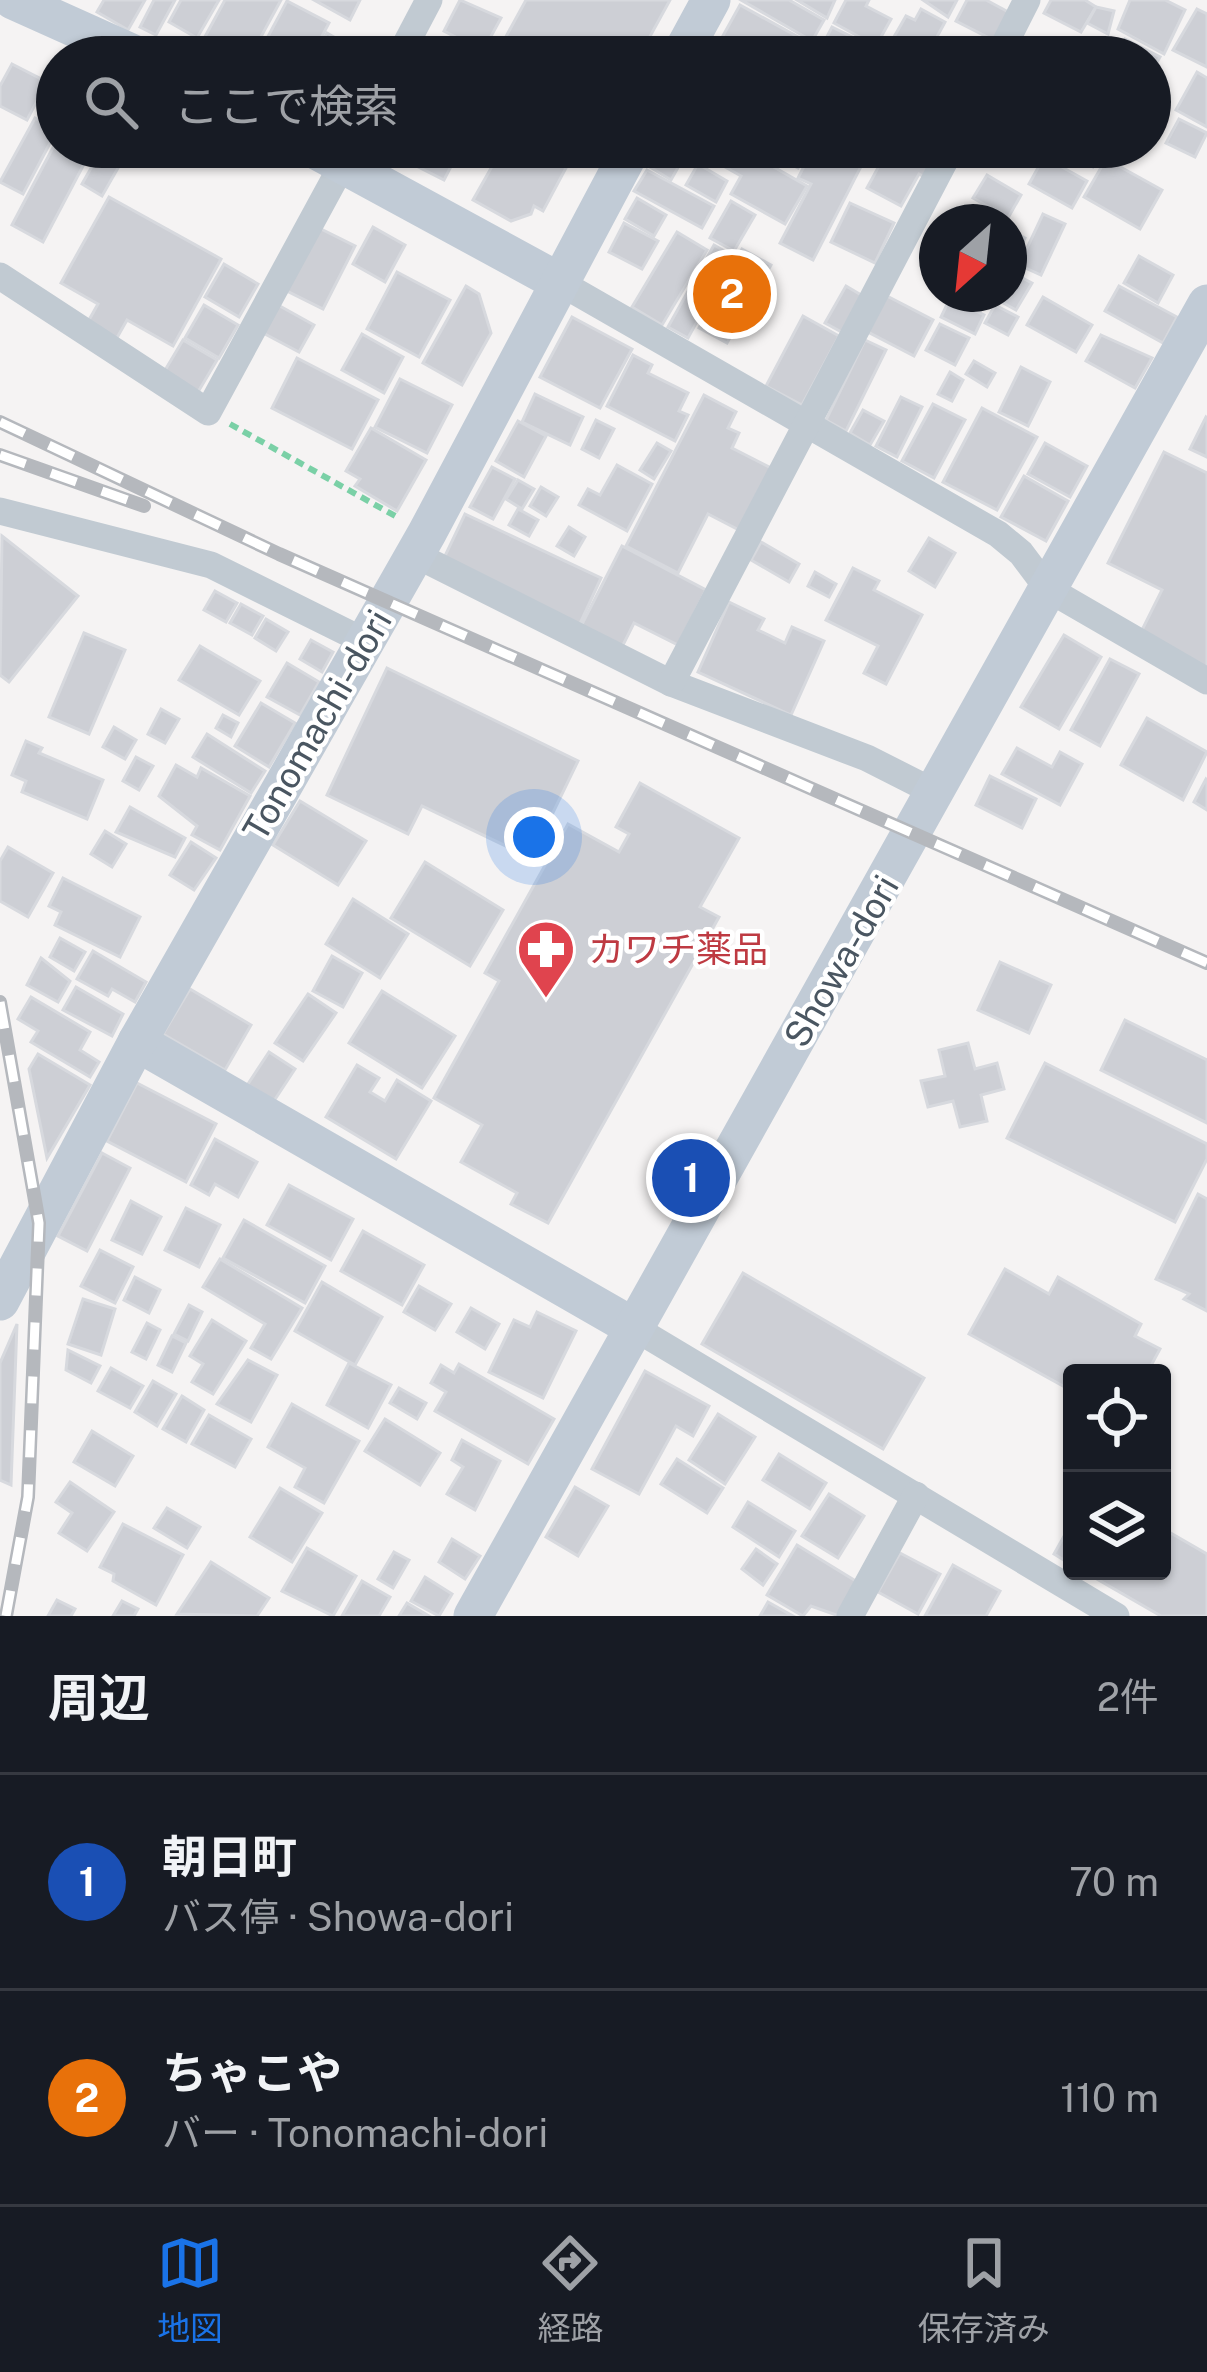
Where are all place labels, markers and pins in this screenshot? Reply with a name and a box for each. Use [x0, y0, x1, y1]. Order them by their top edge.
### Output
pin: 2 [693, 249, 771, 339]
pharmacy icon: カワチ薬品 [515, 918, 577, 1000]
place label: カワチ薬品 [588, 928, 768, 970]
pin: 1 [652, 1133, 730, 1223]

